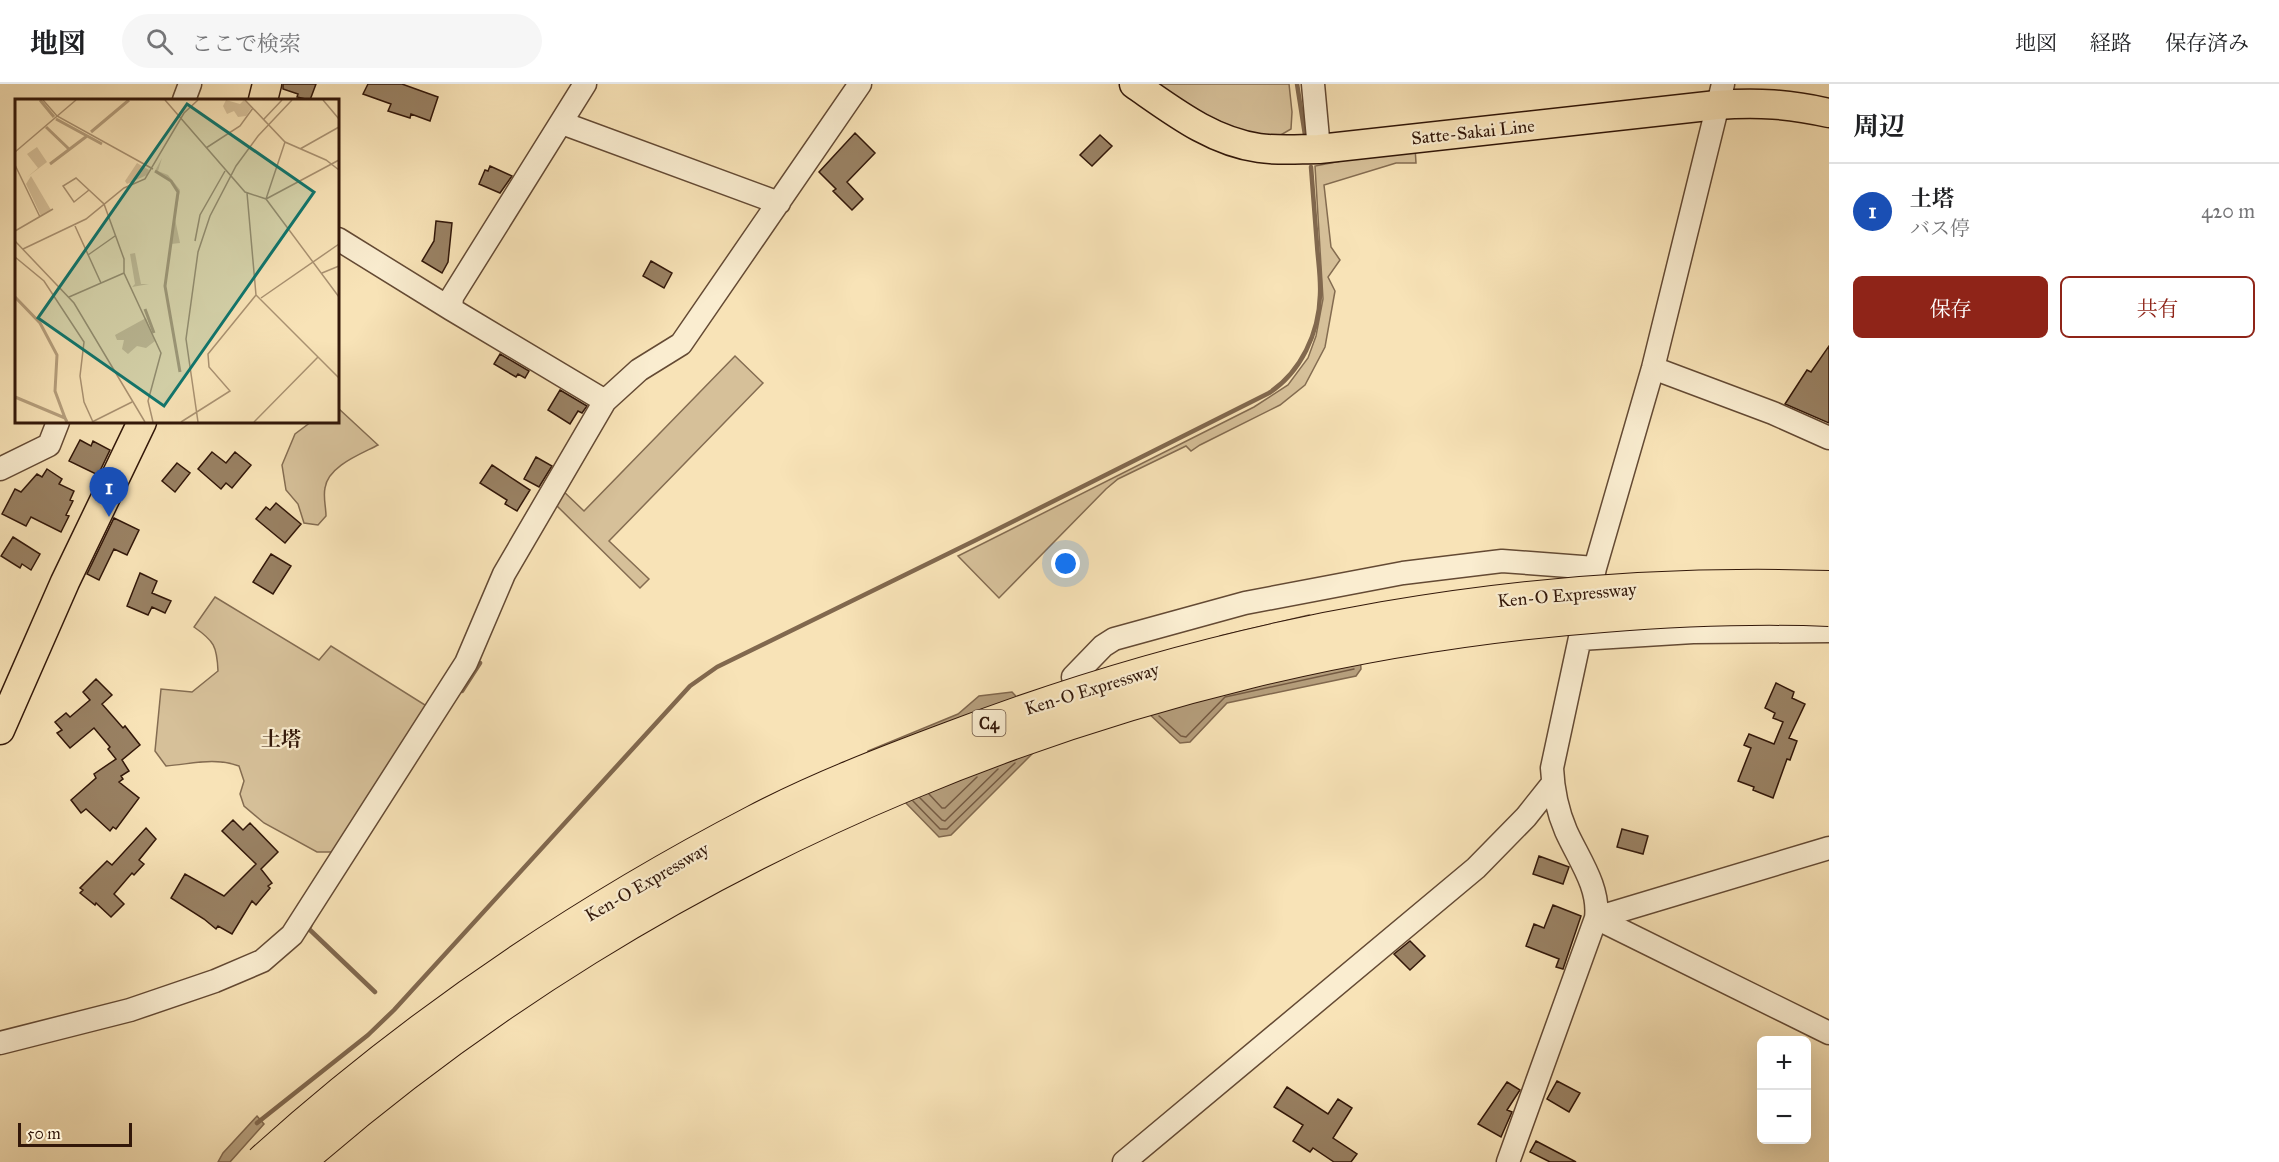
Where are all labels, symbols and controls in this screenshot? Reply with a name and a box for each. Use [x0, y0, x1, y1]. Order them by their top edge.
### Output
search box [122, 14, 542, 68]
icon: search [143, 25, 176, 58]
text: 地図 [30, 26, 86, 61]
text: ここで検索 [191, 30, 301, 57]
text: 地図 [2015, 30, 2057, 56]
text: 経路 [2090, 30, 2132, 56]
text: 保存済み [2165, 30, 2249, 56]
inset map [15, 99, 339, 423]
text: 周辺 [1853, 110, 1905, 142]
street label: Satte-Sakai Line [1410, 115, 1536, 149]
text: 土塔 [1910, 185, 1954, 212]
text: 1 [1869, 199, 1876, 223]
text: 420 m [2201, 199, 2255, 223]
text: バス停 [1910, 216, 1970, 240]
button: 保存 [1853, 276, 2048, 338]
button: 共有 [2060, 276, 2255, 338]
pin: 1 [90, 468, 128, 517]
your location [1051, 549, 1080, 578]
street label: Ken-O Expressway [1497, 578, 1638, 612]
street label: Ken-O Expressway [1022, 658, 1162, 720]
road number: C4 [972, 710, 1006, 736]
district label: 土塔 [261, 727, 301, 751]
street label: Ken-O Expressway [581, 837, 713, 926]
map controls [1757, 1036, 1811, 1144]
button: + [1757, 1036, 1811, 1090]
button: − [1757, 1090, 1811, 1144]
scale bar [18, 1120, 132, 1148]
text: 50 m [27, 1124, 61, 1143]

